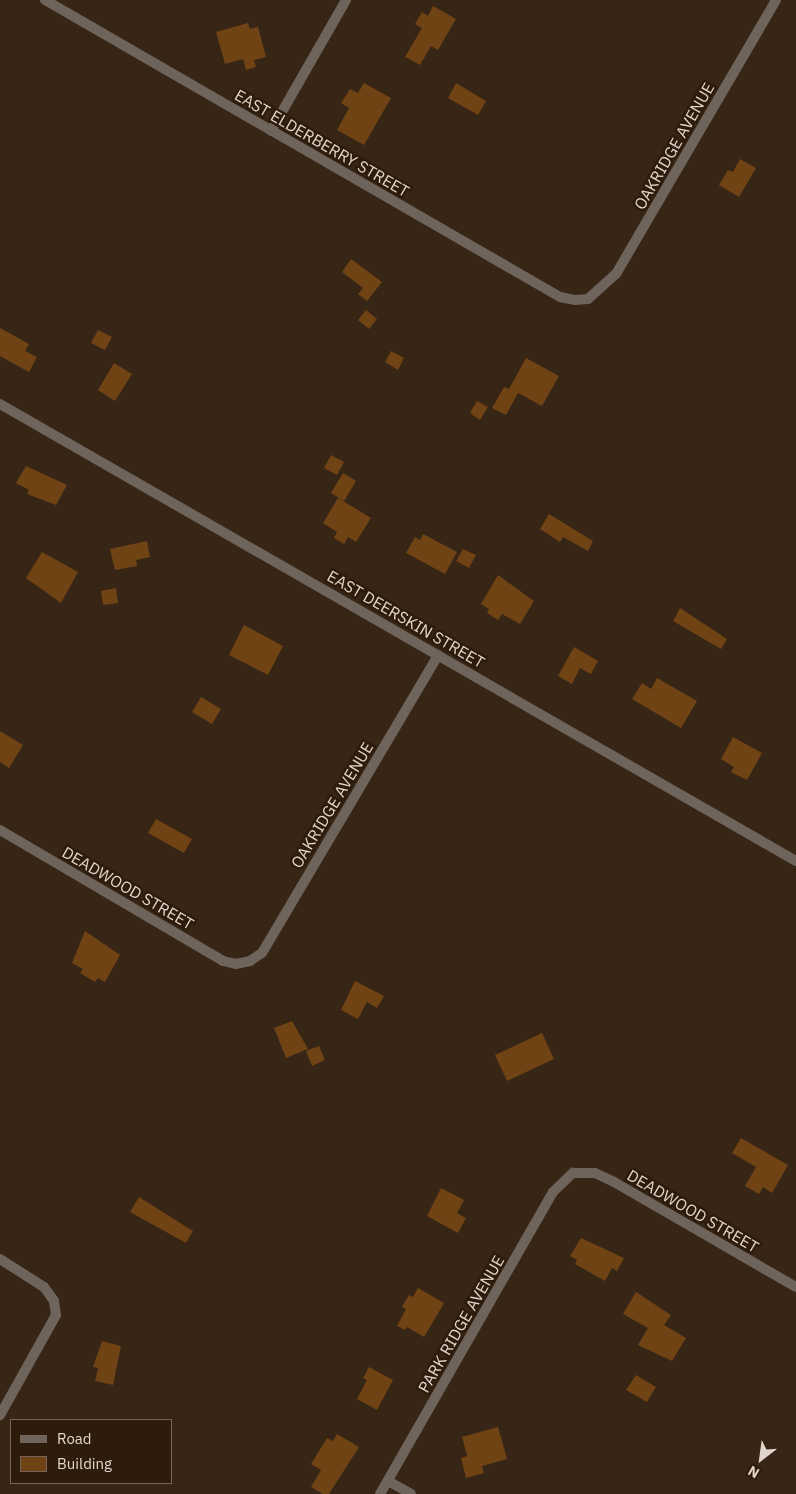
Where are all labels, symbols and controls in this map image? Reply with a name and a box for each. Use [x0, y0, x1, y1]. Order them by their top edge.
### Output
street label: OAKRIDGE AVENUE [630, 79, 718, 213]
street label: EAST ELDERBERRY STREET [231, 85, 413, 201]
street label: EAST DEERSKIN STREET [324, 566, 488, 672]
street label: OAKRIDGE AVENUE [287, 739, 377, 871]
street label: DEADWOOD STREET [59, 842, 197, 934]
street label: DEADWOOD STREET [624, 1165, 762, 1257]
street label: PARK RIDGE AVENUE [414, 1252, 508, 1396]
legend [10, 1419, 172, 1484]
text: Road [57, 1429, 92, 1448]
north arrow [736, 1434, 786, 1484]
text: Building [57, 1454, 112, 1473]
text: N [745, 1462, 762, 1482]

